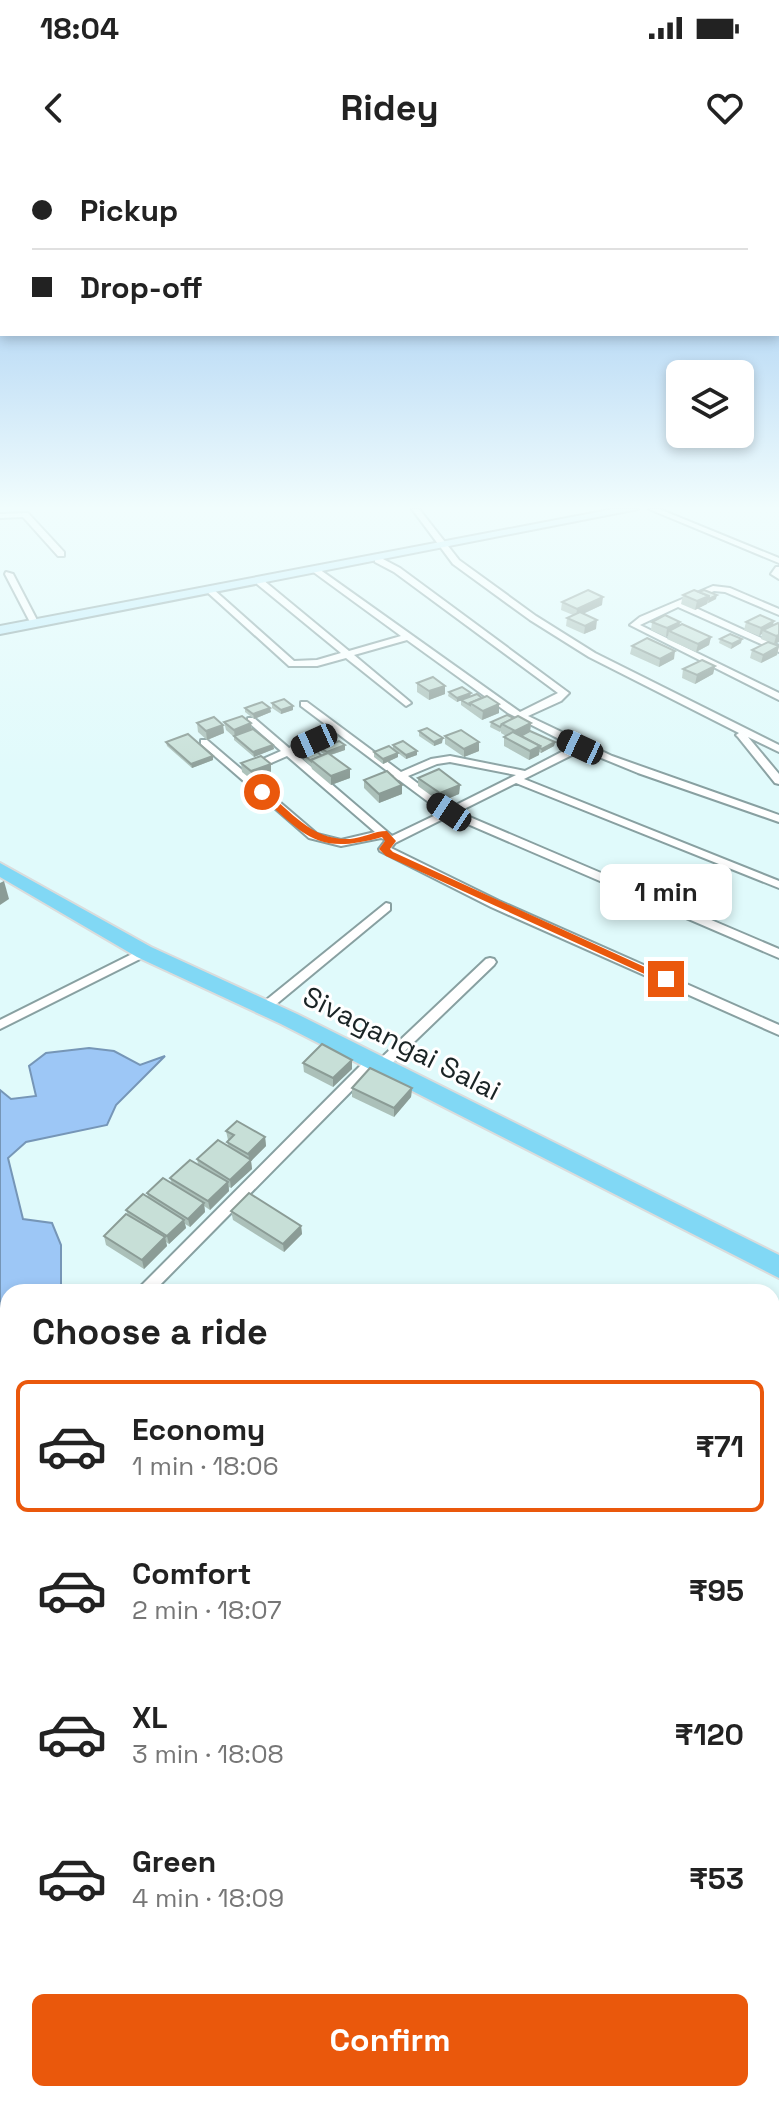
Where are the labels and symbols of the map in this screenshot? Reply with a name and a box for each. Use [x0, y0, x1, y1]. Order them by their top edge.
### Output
car [287, 720, 341, 762]
car [553, 726, 607, 768]
route start [244, 774, 280, 810]
car [422, 789, 476, 835]
callout: 1 min [600, 863, 732, 919]
route end [648, 961, 684, 997]
street label: Sivagangai Salai [297, 978, 507, 1108]

